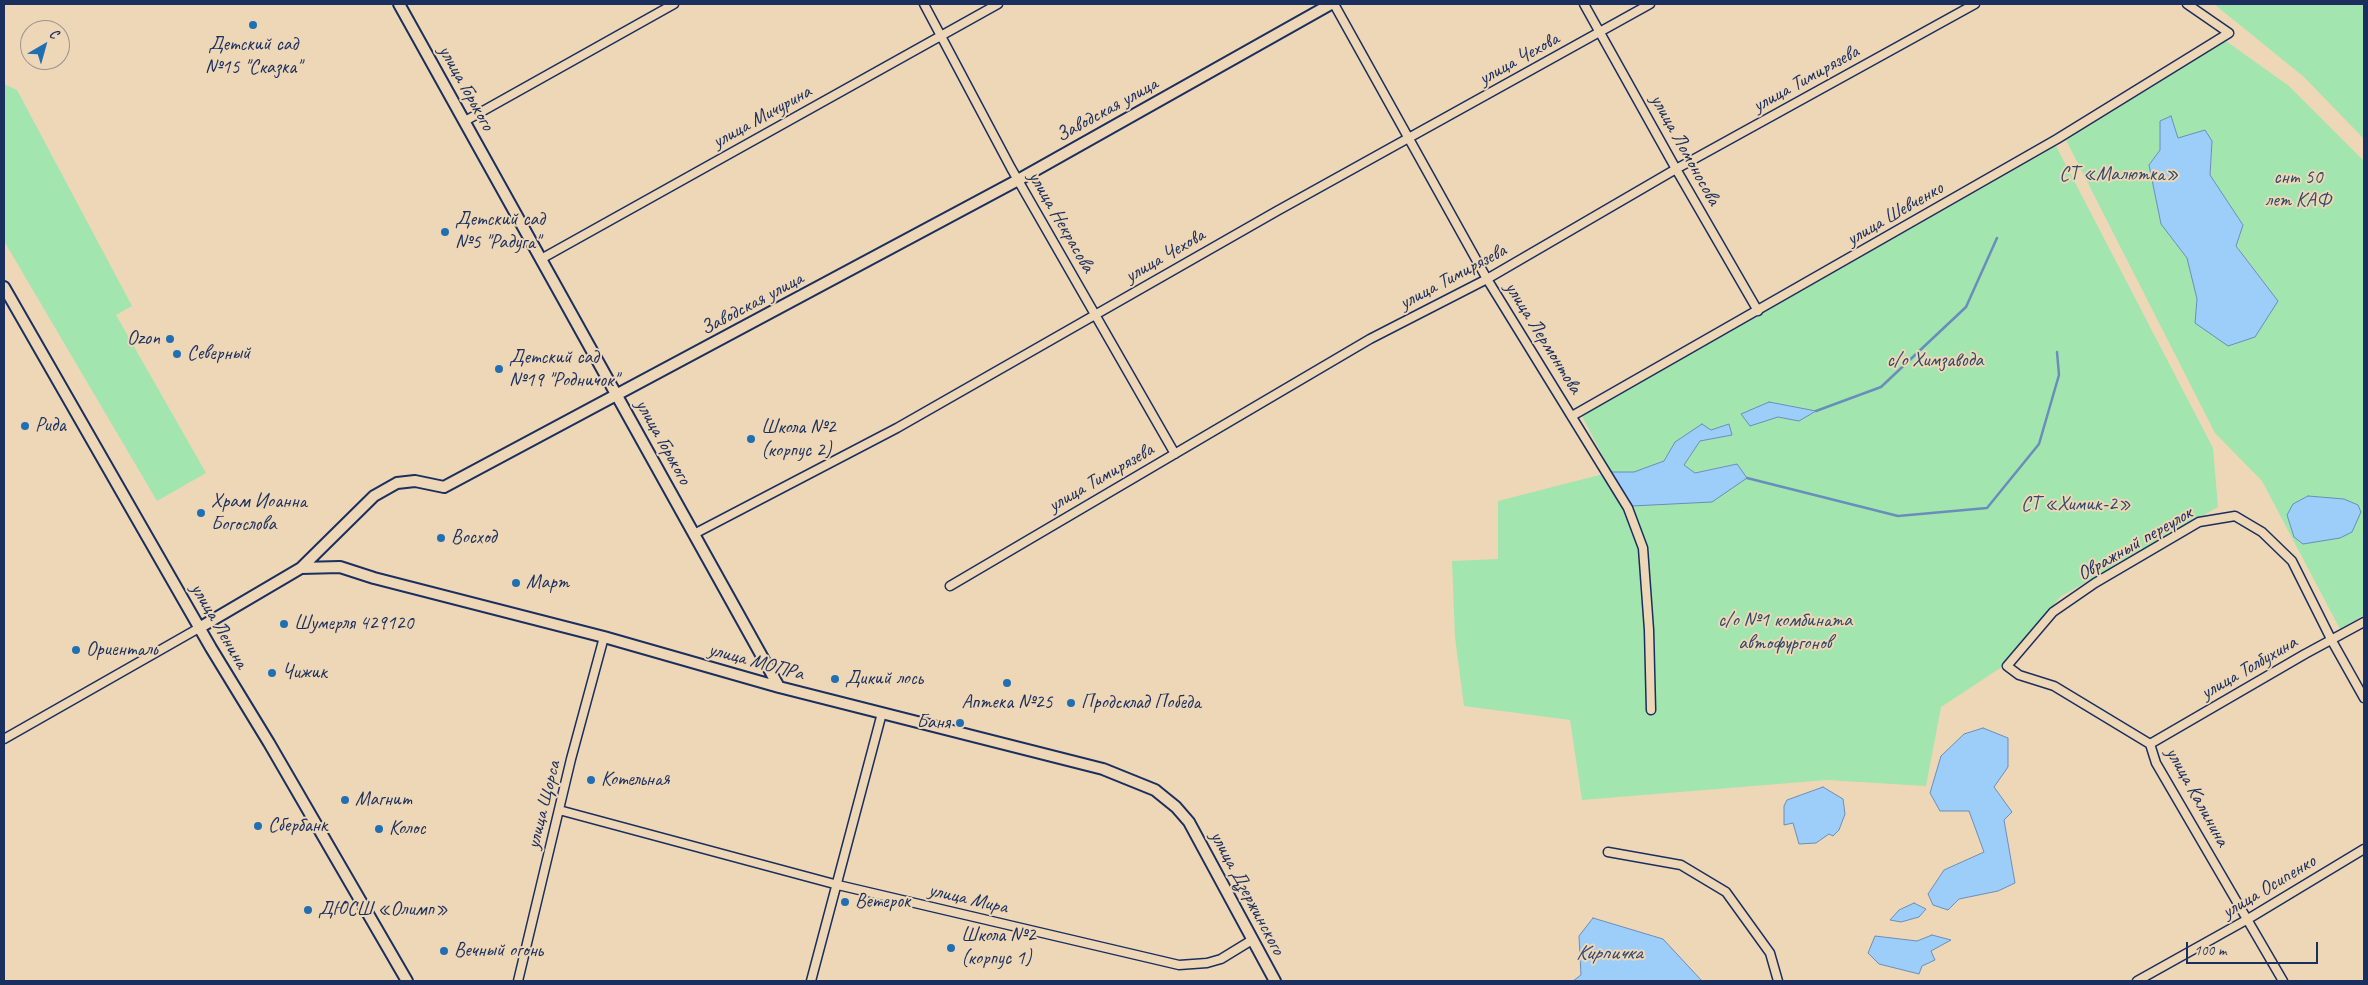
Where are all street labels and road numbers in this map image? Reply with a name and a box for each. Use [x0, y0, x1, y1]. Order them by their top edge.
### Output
street label: улица Чехова [1475, 27, 1563, 91]
street label: улица Тимирязева [1749, 40, 1863, 118]
street label: улица Горького [433, 41, 499, 135]
street label: Заводская улица [1052, 72, 1162, 148]
street label: улица Мичурина [708, 80, 816, 154]
street label: улица Ломоносова [1645, 90, 1725, 210]
street label: улица Некрасова [1022, 167, 1100, 277]
street label: улица Шевченко [1842, 177, 1948, 251]
street label: улица Чехова [1121, 224, 1209, 288]
street label: улица Тимирязева [1395, 239, 1511, 315]
street label: Заводская улица [697, 267, 807, 341]
street label: улица Лермонтова [1499, 277, 1587, 399]
street label: улица Горького [630, 395, 696, 489]
street label: улица Тимирязева [1044, 438, 1158, 518]
street label: Овражный переулок [2073, 501, 2197, 587]
street label: улица Ленина [185, 579, 253, 673]
street label: улица Толбухина [2197, 631, 2301, 705]
street label: улица МОПРа [706, 638, 806, 686]
street label: улица Калинина [2160, 743, 2234, 851]
street label: улица Щорса [521, 759, 567, 851]
street label: улица Дзержинского [1204, 827, 1290, 959]
street label: улица Осипенко [2218, 850, 2320, 924]
street label: улица Мира [926, 878, 1010, 920]

